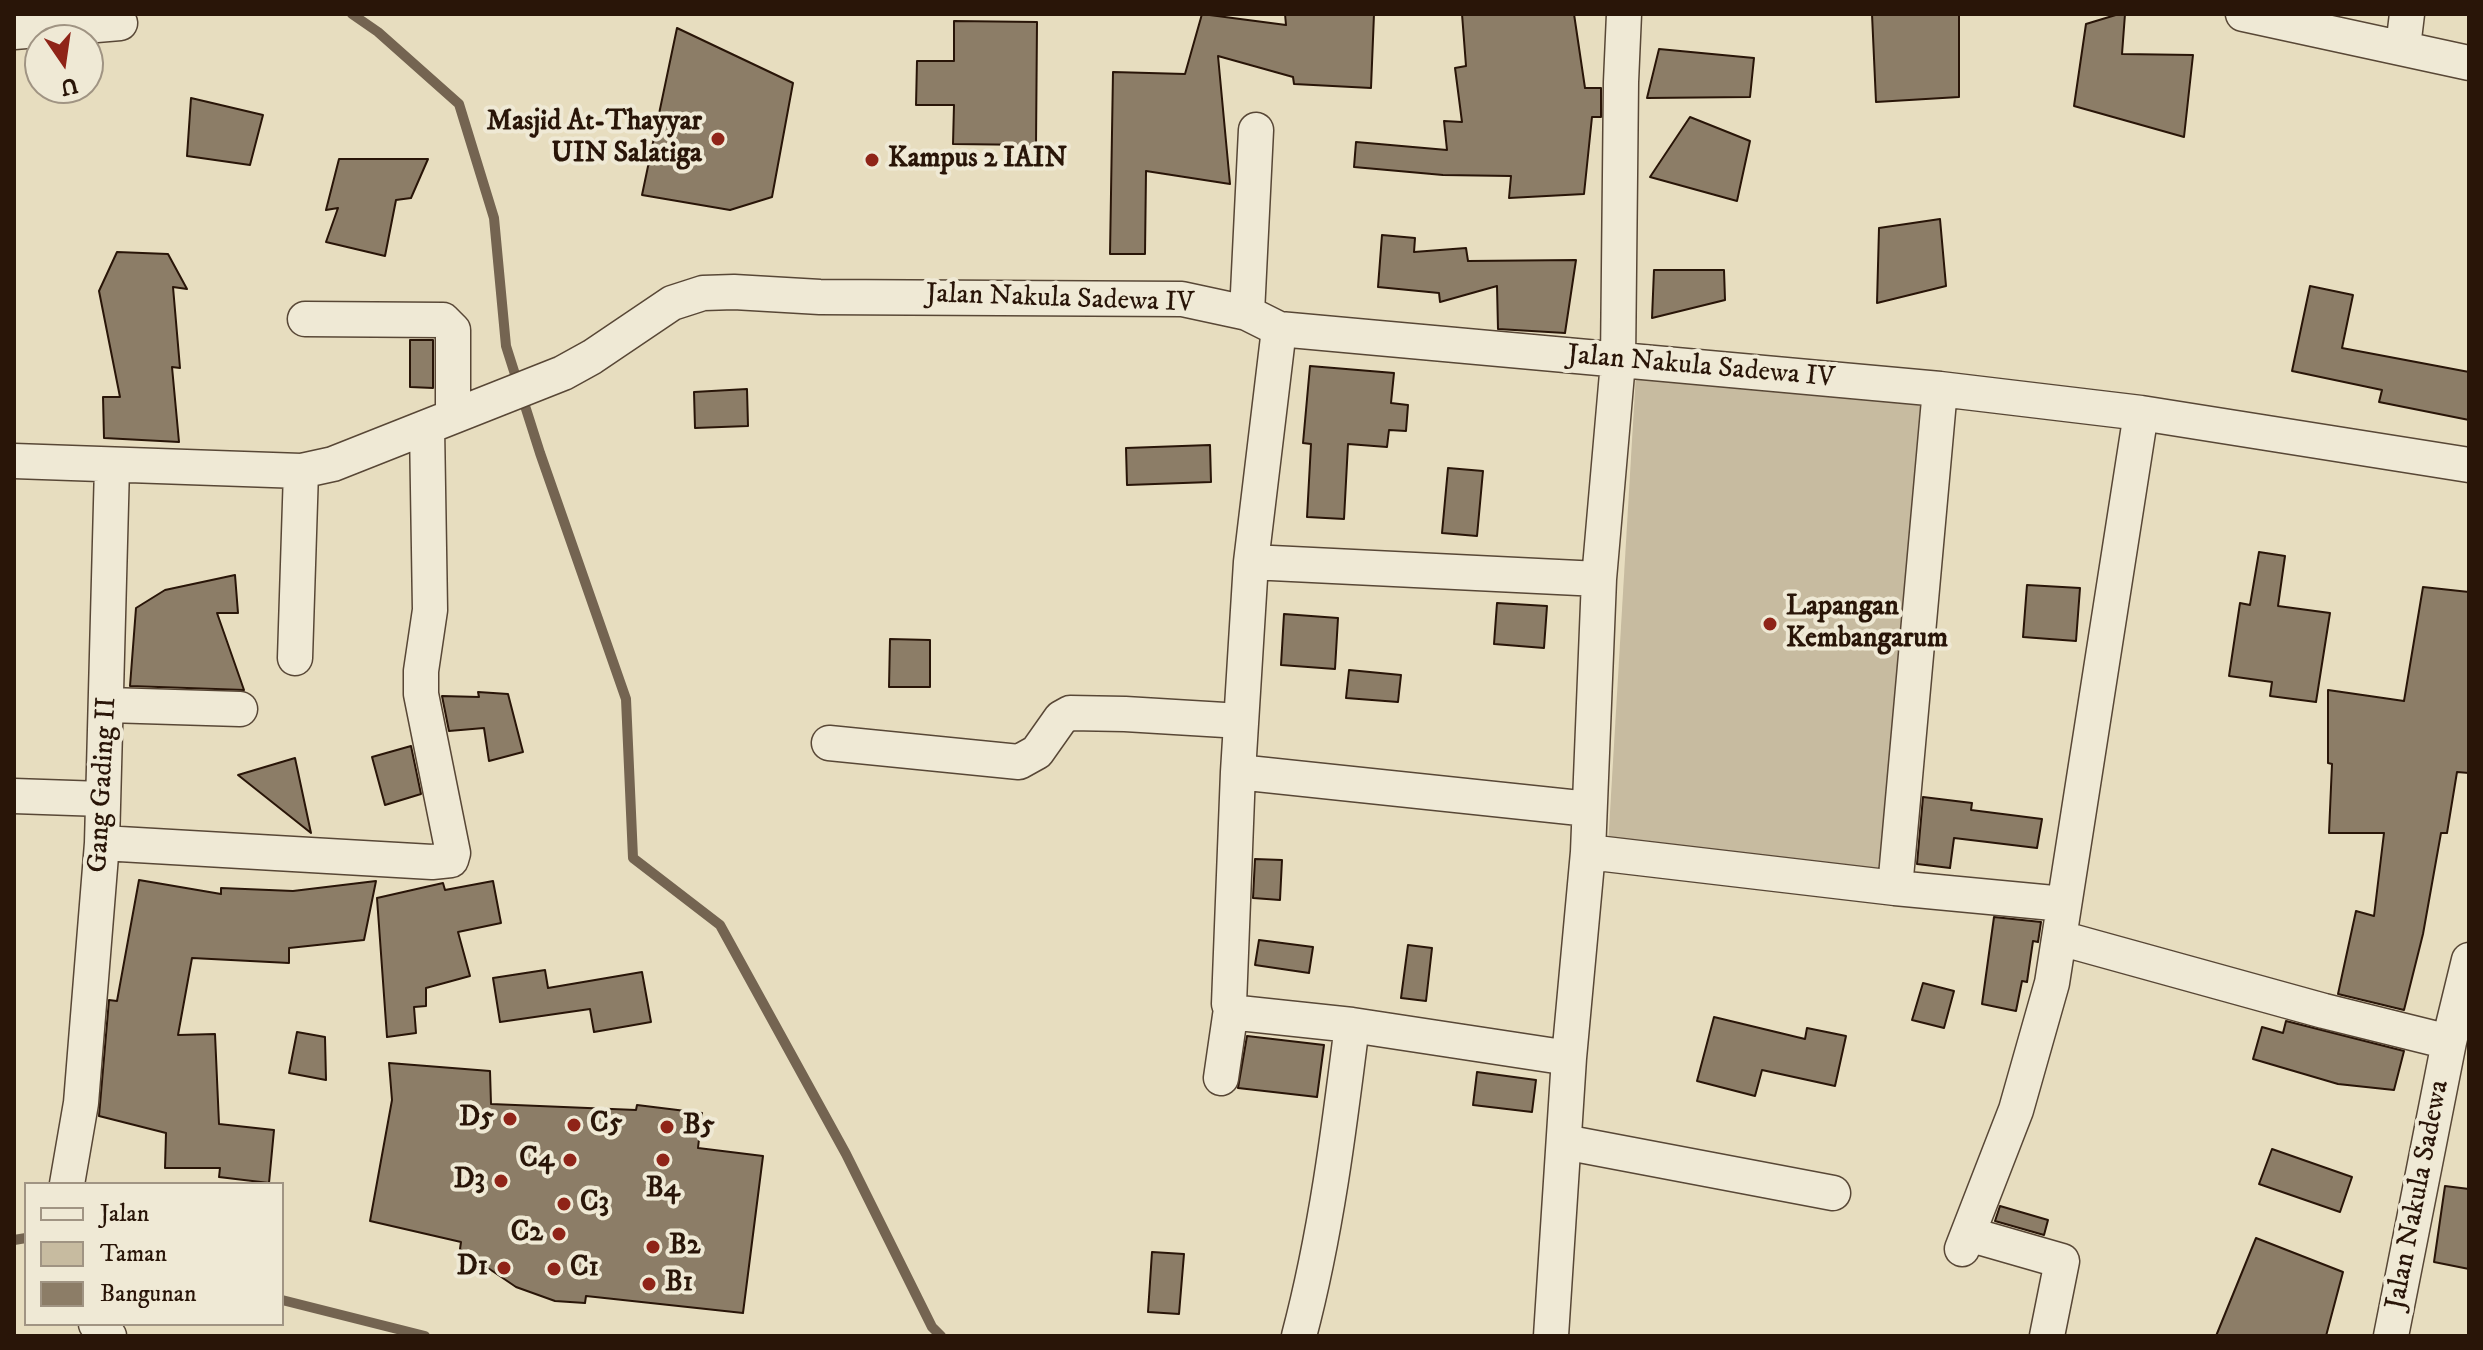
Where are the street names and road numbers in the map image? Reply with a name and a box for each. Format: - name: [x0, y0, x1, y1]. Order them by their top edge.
- street label: Jalan Nakula Sadewa IV: [925, 279, 1195, 321]
- street label: Jalan Nakula Sadewa IV: [1566, 340, 1836, 396]
- street label: Gang Gading II: [83, 696, 125, 874]
- street label: Jalan Nakula Sadewa: [2380, 1077, 2458, 1313]

